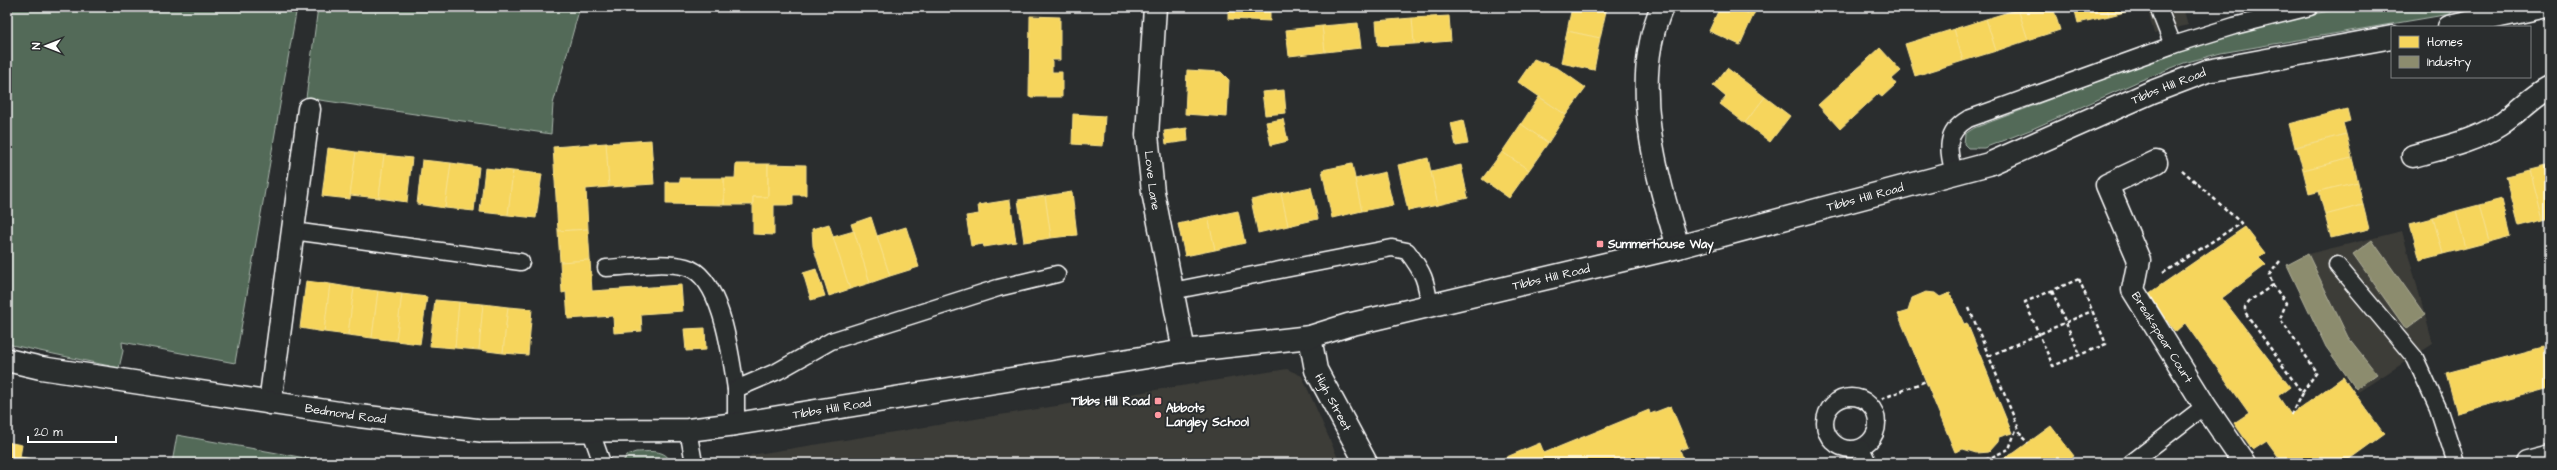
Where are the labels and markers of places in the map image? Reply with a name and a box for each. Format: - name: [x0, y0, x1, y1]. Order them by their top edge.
- place label: Summerhouse Way: [1607, 236, 1714, 254]
- marker: Summerhouse Way: [1595, 239, 1605, 249]
- place label: Tibbs Hill Road: [1070, 393, 1151, 410]
- marker: Tibbs Hill Road: [1153, 396, 1163, 406]
- place label: Abbots Langley School: [1166, 400, 1249, 433]
- marker: Abbots Langley School: [1153, 410, 1163, 420]

